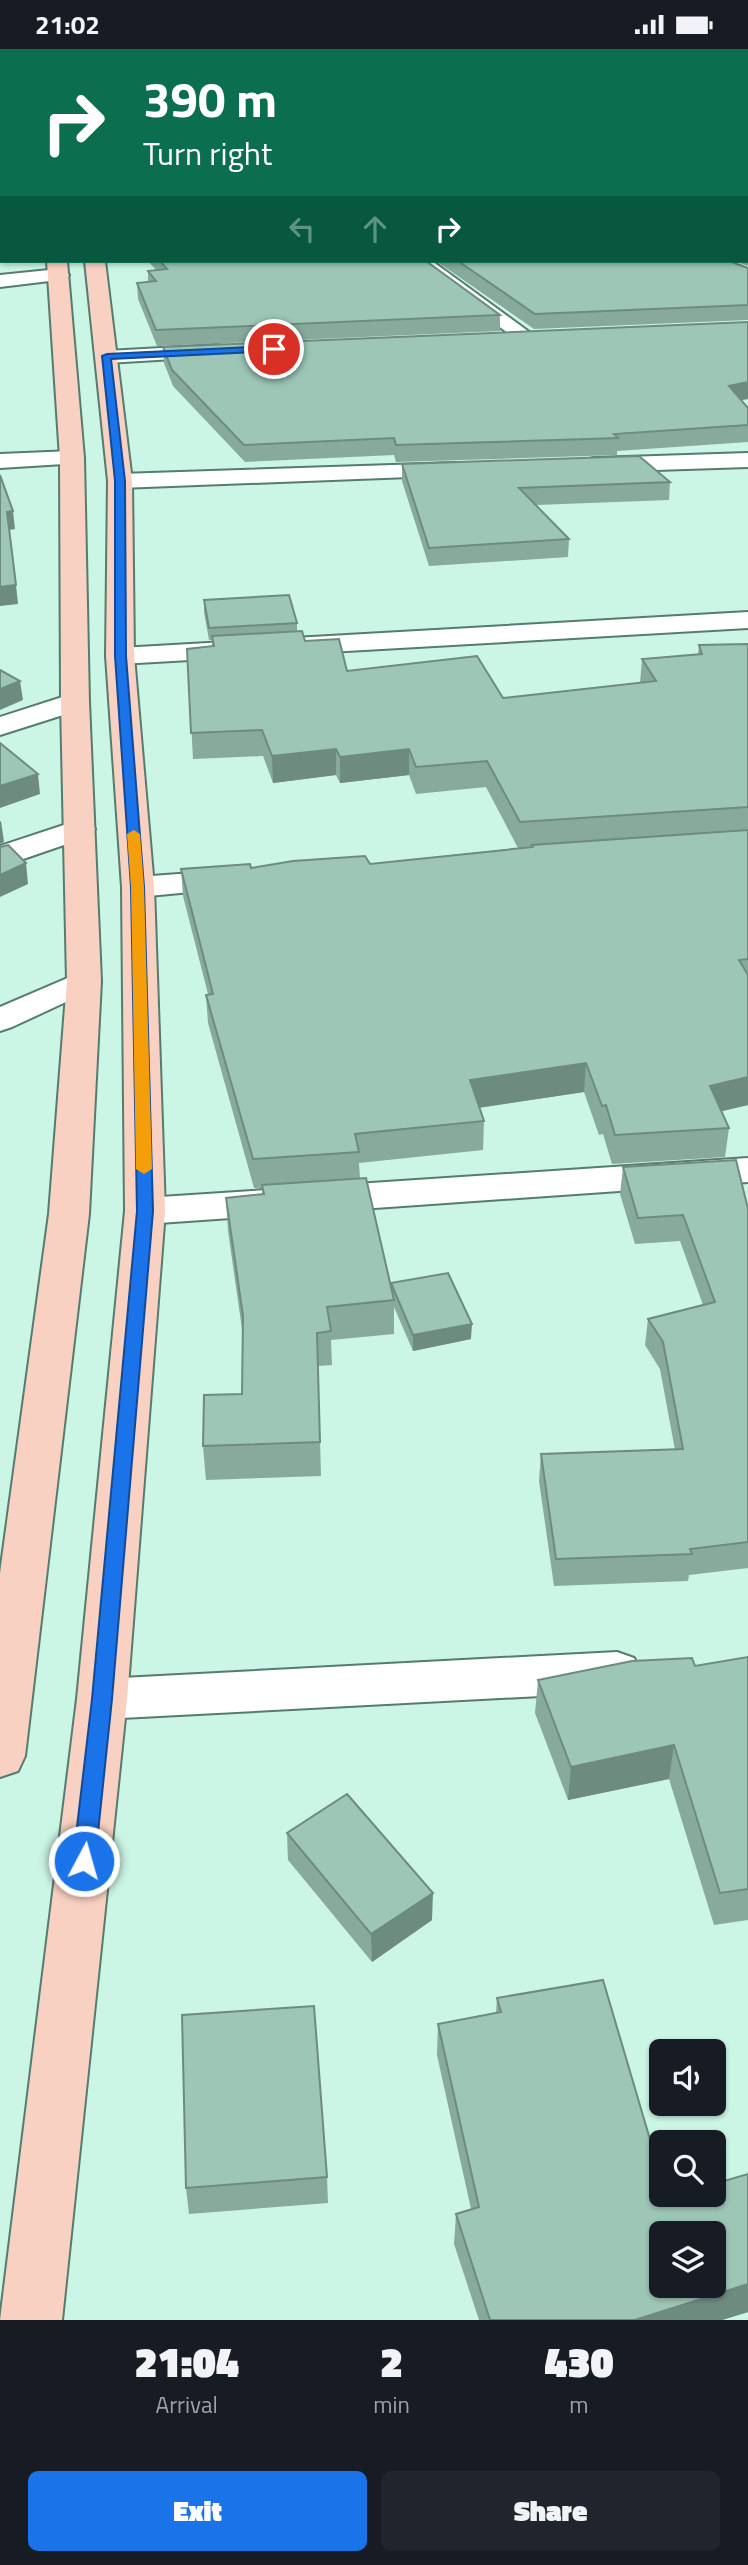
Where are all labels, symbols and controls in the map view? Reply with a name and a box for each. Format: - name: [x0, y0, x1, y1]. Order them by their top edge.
- text: 21:02: [35, 5, 100, 44]
- text: 390 m: [143, 61, 277, 136]
- icon: right: [28, 77, 119, 168]
- text: Turn right: [143, 129, 272, 177]
- icon: left: [283, 210, 321, 248]
- icon: ahead: [356, 210, 394, 248]
- icon: right: [429, 210, 467, 248]
- pin: [244, 319, 304, 379]
- icon: arrive: [255, 330, 293, 368]
- position arrow: [47, 1824, 121, 1898]
- map controls: [649, 2039, 726, 2298]
- button: sound: [649, 2039, 726, 2116]
- button: search: [649, 2130, 726, 2207]
- button: layers: [649, 2221, 726, 2298]
- text: 21:04: [134, 2329, 239, 2393]
- text: 2: [380, 2329, 403, 2393]
- text: 430: [544, 2329, 614, 2393]
- text: Arrival: [155, 2387, 218, 2422]
- text: min: [373, 2387, 410, 2422]
- text: m: [569, 2387, 589, 2422]
- button: Exit: [28, 2471, 367, 2551]
- button: Share: [381, 2471, 720, 2551]

